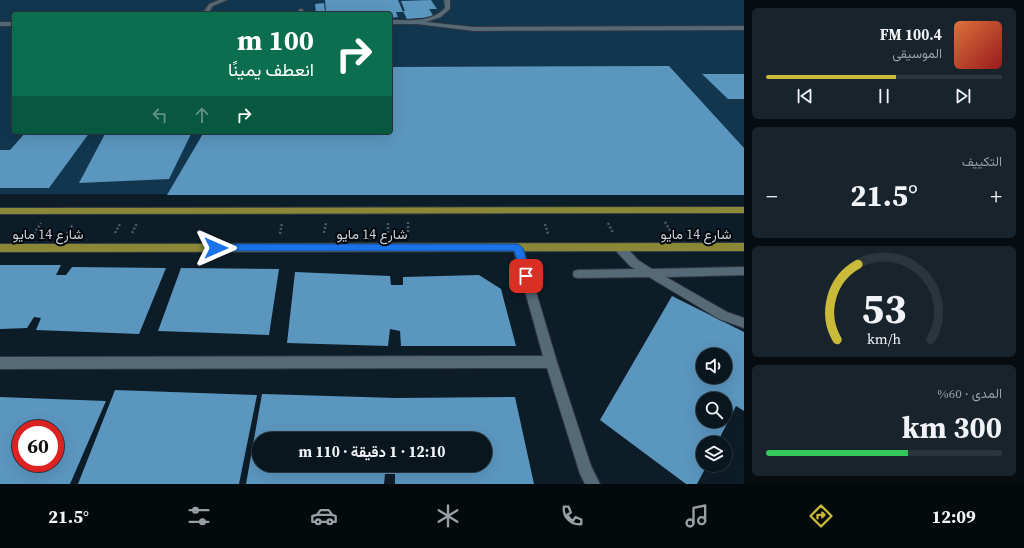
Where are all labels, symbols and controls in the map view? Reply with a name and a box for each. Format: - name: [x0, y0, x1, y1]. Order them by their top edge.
- text: 100 m: [237, 21, 314, 59]
- text: 100.4 FM: [880, 24, 942, 45]
- icon: right: [328, 28, 380, 80]
- text: الموسيقى: [892, 45, 942, 62]
- text: انعطف يمينًا: [228, 57, 314, 82]
- icon: previous: [794, 85, 816, 107]
- icon: pause: [873, 85, 895, 107]
- icon: next: [952, 85, 974, 107]
- icon: left: [149, 104, 171, 126]
- icon: ahead: [191, 104, 213, 126]
- icon: right: [233, 104, 255, 126]
- text: التكييف: [962, 153, 1002, 170]
- text: 21.5°: [850, 175, 918, 216]
- text: −: [766, 181, 778, 211]
- text: +: [990, 181, 1002, 211]
- street label: شارع 14 مايو: [12, 224, 84, 245]
- street label: شارع 14 مايو: [336, 224, 408, 245]
- street label: شارع 14 مايو: [660, 224, 732, 245]
- position arrow: [195, 227, 237, 269]
- pin: [509, 259, 543, 293]
- icon: arrive: [515, 265, 537, 287]
- text: 53: [861, 279, 907, 336]
- text: km/h: [867, 328, 901, 348]
- map controls: [696, 348, 732, 472]
- button: sound: [696, 348, 732, 384]
- text: المدى · 60%: [937, 385, 1002, 402]
- button: search: [696, 392, 732, 428]
- text: 300 km: [902, 407, 1002, 448]
- speed limit sign: 60: [12, 420, 64, 472]
- button: layers: [696, 436, 732, 472]
- text: 12:10 · 1 دقيقة · 110 m: [299, 441, 445, 462]
- icon: filters: [185, 502, 213, 530]
- icon: car: [310, 502, 338, 530]
- icon: climate: [434, 502, 462, 530]
- icon: phone: [558, 502, 586, 530]
- icon: music: [683, 502, 711, 530]
- icon: directions: [807, 502, 835, 530]
- text: 21.5°: [48, 504, 89, 529]
- text: 12:09: [931, 504, 976, 529]

